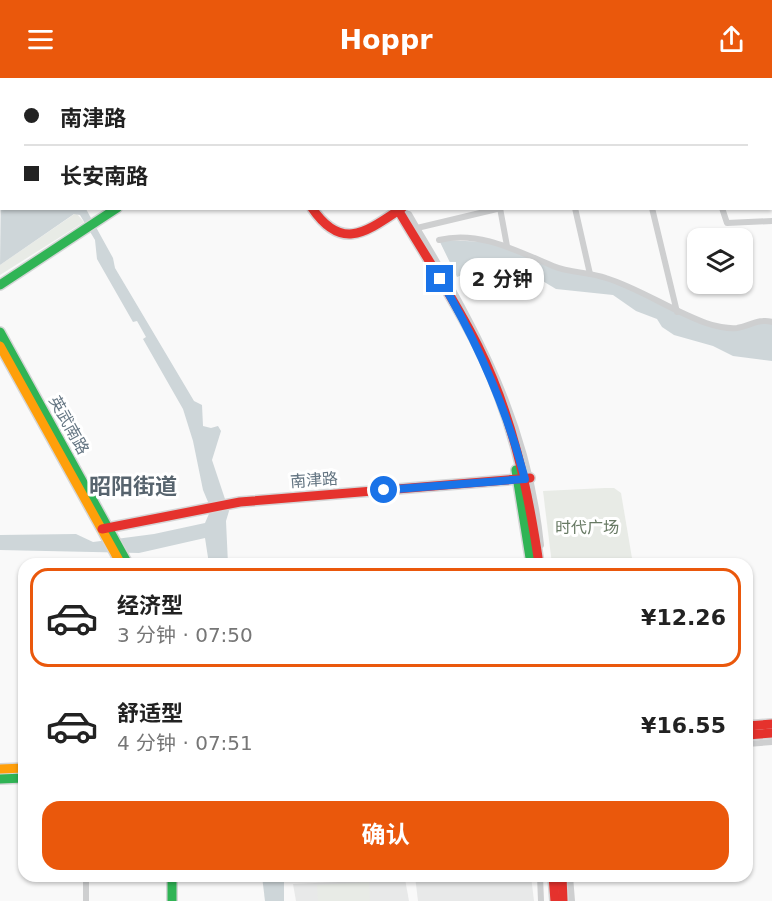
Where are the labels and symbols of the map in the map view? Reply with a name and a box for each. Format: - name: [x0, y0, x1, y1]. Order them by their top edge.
- callout: 2 分钟: [461, 258, 545, 300]
- route end: [426, 265, 453, 292]
- street label: 英武南路: [45, 392, 93, 458]
- street label: 南津路: [289, 469, 339, 491]
- district label: 昭阳街道: [89, 474, 177, 499]
- route start: [370, 476, 397, 503]
- park label: 时代广场: [555, 518, 619, 537]

